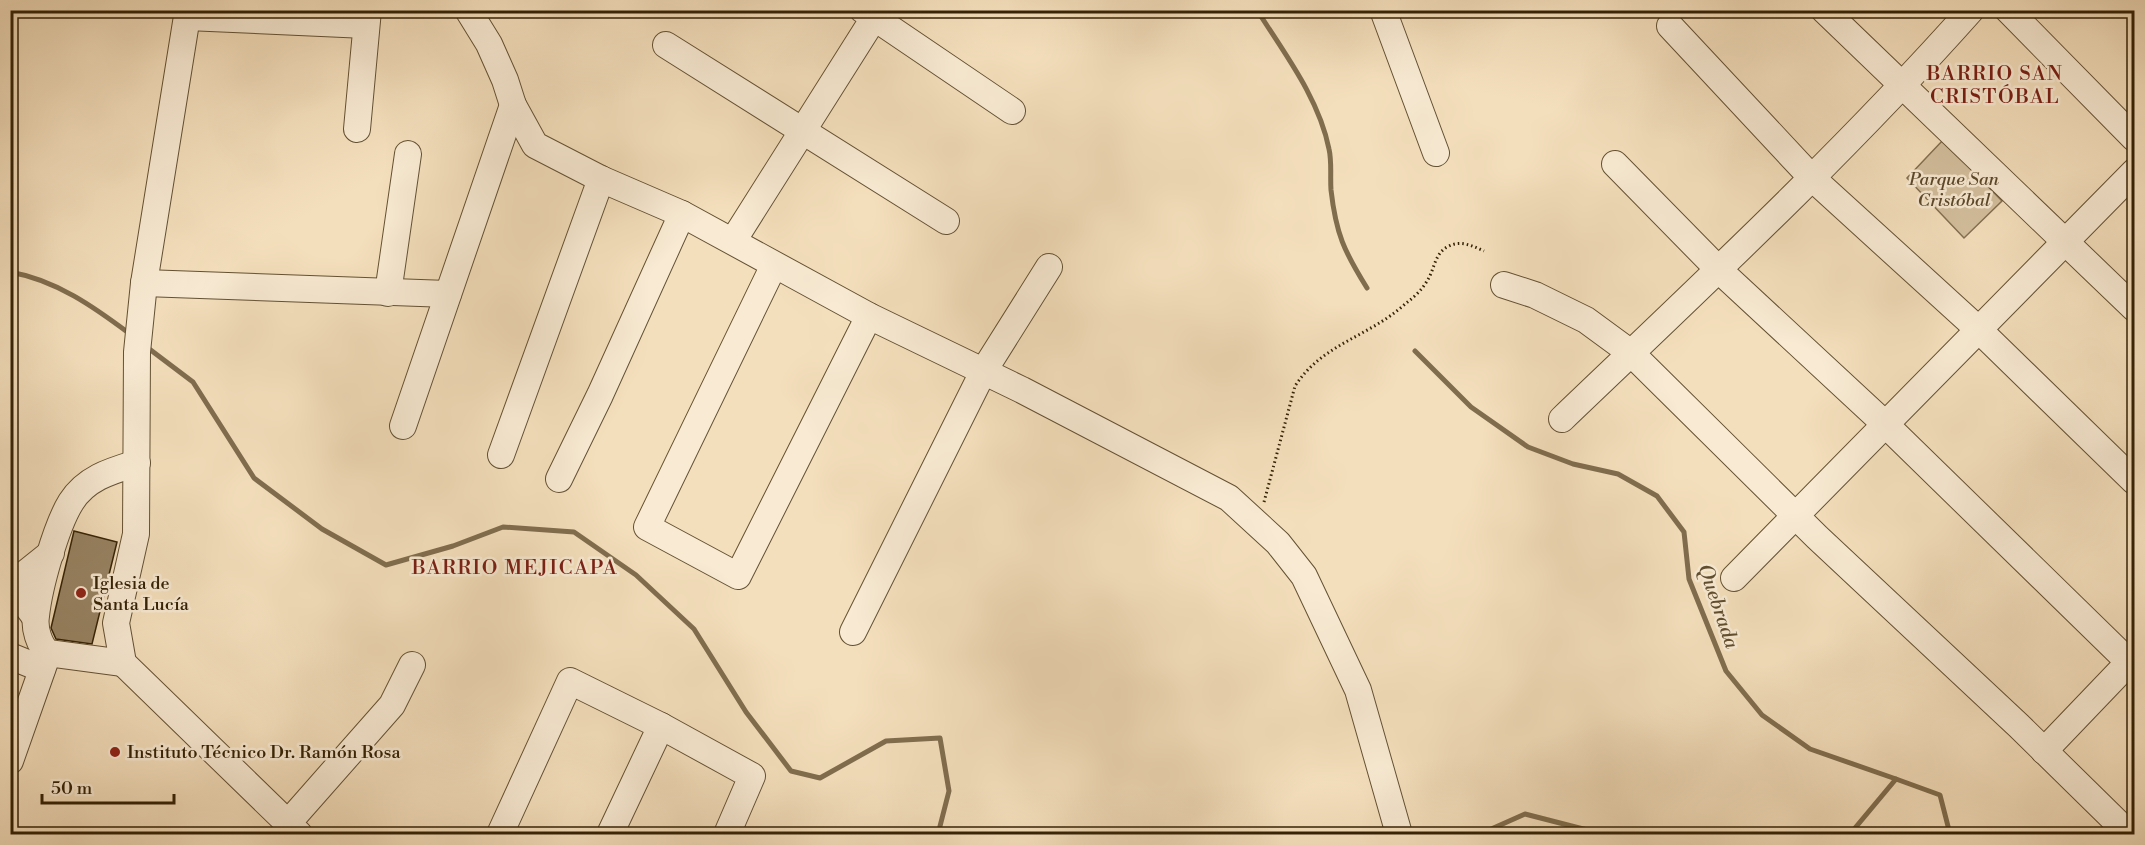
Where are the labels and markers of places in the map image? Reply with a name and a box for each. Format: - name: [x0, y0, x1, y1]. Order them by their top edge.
- place label: Iglesia de Santa Lucía: [93, 572, 190, 616]
- marker: Iglesia de Santa Lucía: [74, 586, 88, 600]
- place label: Instituto Técnico Dr. Ramón Rosa: [127, 741, 401, 764]
- marker: Instituto Técnico Dr. Ramón Rosa: [108, 745, 122, 759]

